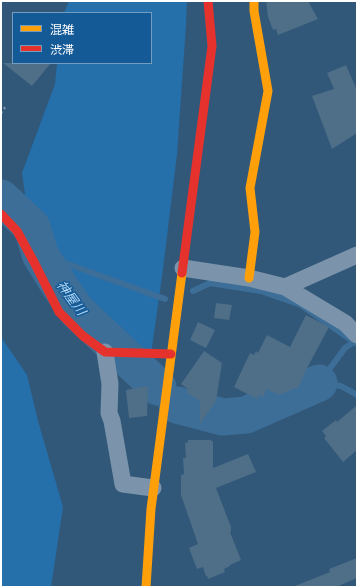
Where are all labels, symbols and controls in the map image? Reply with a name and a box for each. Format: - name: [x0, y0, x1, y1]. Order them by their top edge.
- legend: [12, 12, 152, 64]
- text: 混雑: [50, 23, 74, 37]
- text: 渋滞: [50, 43, 74, 57]
- water label: 神屋川: [53, 278, 89, 318]

